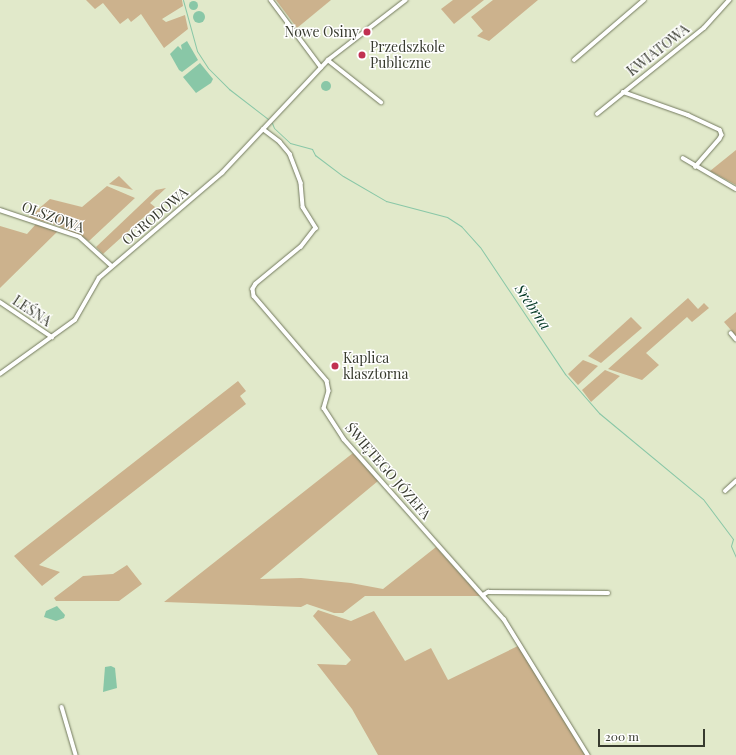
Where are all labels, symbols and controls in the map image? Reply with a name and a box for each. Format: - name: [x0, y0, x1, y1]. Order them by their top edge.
- street label: KWIATOWA: [624, 21, 692, 79]
- place label: Nowe Osiny: [285, 24, 359, 40]
- marker: Nowe Osiny: [362, 27, 372, 37]
- place label: Przedszkole Publiczne: [370, 39, 445, 72]
- marker: Przedszkole Publiczne: [357, 50, 367, 60]
- street label: OGRODOWA: [119, 184, 191, 248]
- street label: OLSZOWA: [19, 198, 87, 236]
- water label: Srebrna: [511, 281, 555, 333]
- street label: LEŚNA: [10, 292, 54, 330]
- place label: Kaplica klasztorna: [343, 350, 408, 382]
- marker: Kaplica klasztorna: [330, 361, 340, 371]
- street label: ŚWIĘTEGO JÓZEFA: [342, 419, 434, 523]
- scale bar: [600, 721, 707, 747]
- text: 200 m: [605, 728, 639, 744]

